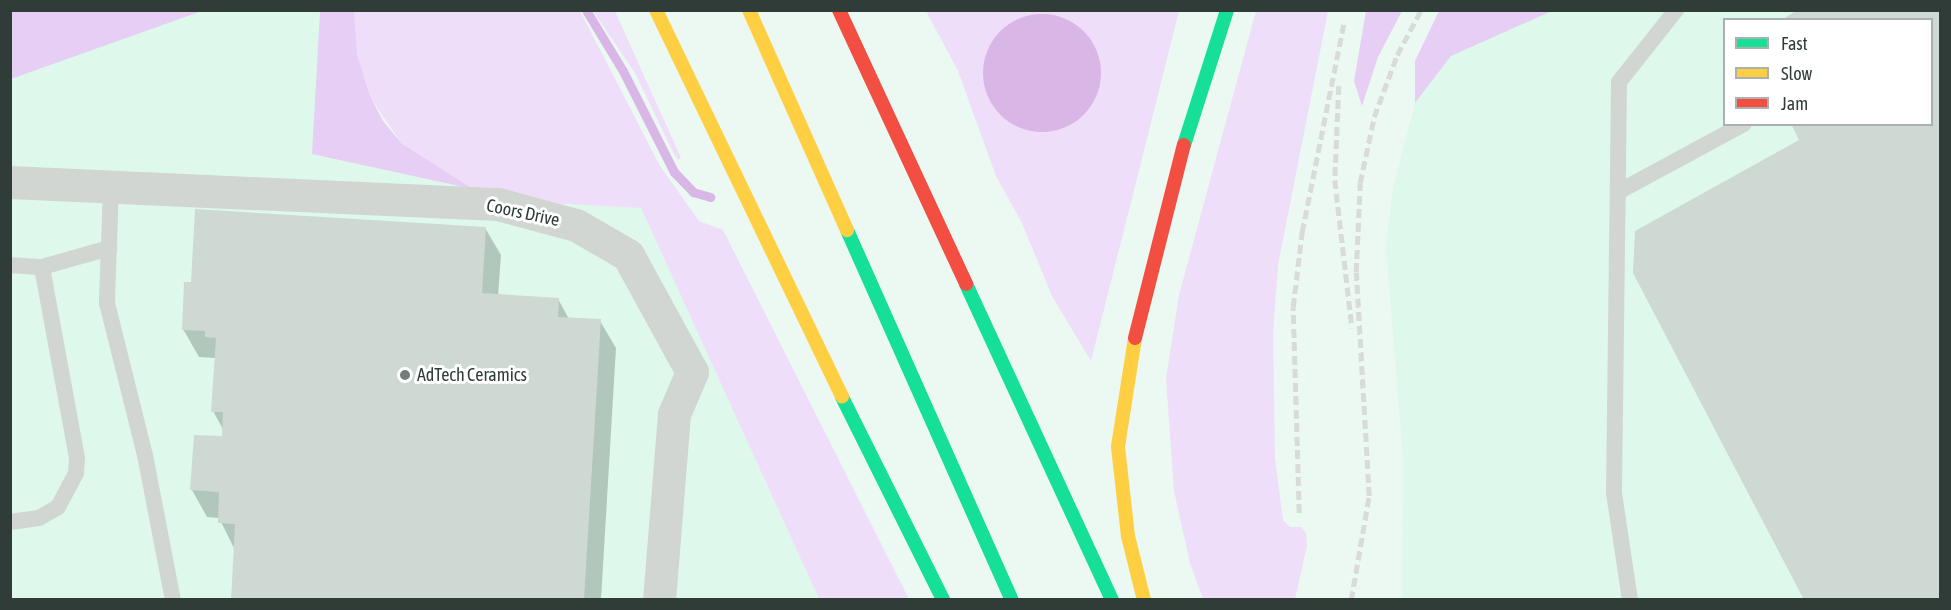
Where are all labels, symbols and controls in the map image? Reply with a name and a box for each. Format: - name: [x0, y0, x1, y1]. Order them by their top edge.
- legend: [1723, 18, 1933, 126]
- text: Fast: [1781, 33, 1808, 54]
- text: Slow: [1781, 63, 1812, 84]
- text: Jam: [1781, 93, 1808, 114]
- street label: Coors Drive: [485, 195, 561, 231]
- place label: AdTech Ceramics: [417, 364, 527, 386]
- marker: AdTech Ceramics: [398, 368, 412, 382]

